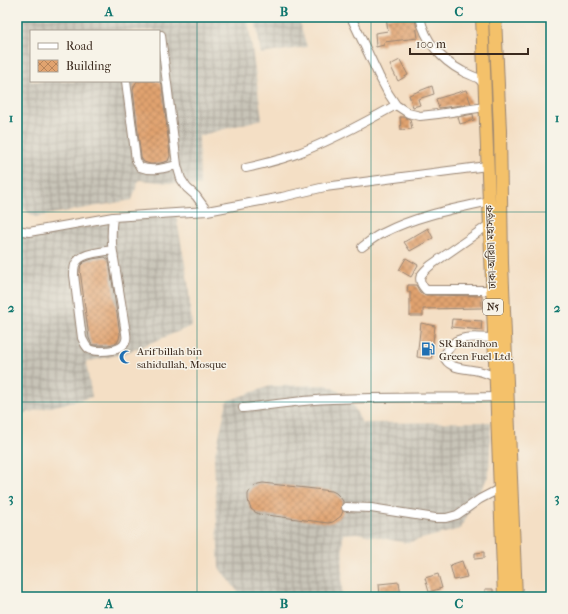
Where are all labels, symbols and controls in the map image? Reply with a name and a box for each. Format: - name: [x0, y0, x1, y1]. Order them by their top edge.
- text: A: [104, 4, 114, 19]
- text: B: [280, 4, 289, 19]
- text: C: [455, 4, 464, 19]
- legend: [30, 30, 160, 82]
- scale bar: [410, 30, 528, 56]
- text: 100 m: [416, 37, 446, 51]
- text: Road: [66, 39, 93, 53]
- text: Building: [66, 59, 111, 73]
- text: 1: [9, 110, 14, 125]
- text: 1: [555, 110, 560, 125]
- street label: ঢাকা-আরিচা মহাসড়ক: [483, 204, 499, 290]
- road number: N5: [483, 299, 503, 315]
- text: 2: [8, 300, 15, 315]
- text: 2: [554, 300, 561, 315]
- place label: SR Bandhon Green Fuel Ltd.: [439, 337, 513, 363]
- fuel station icon: SR Bandhon Green Fuel Ltd.: [420, 341, 436, 357]
- place label: Arif billah bin sahidullah, Mosque: [136, 345, 227, 371]
- mosque icon: Arif billah bin sahidullah, Mosque: [118, 349, 134, 365]
- text: 3: [8, 490, 14, 506]
- text: 3: [554, 490, 560, 506]
- text: A: [104, 596, 114, 611]
- text: B: [280, 596, 289, 611]
- text: C: [455, 596, 464, 611]

